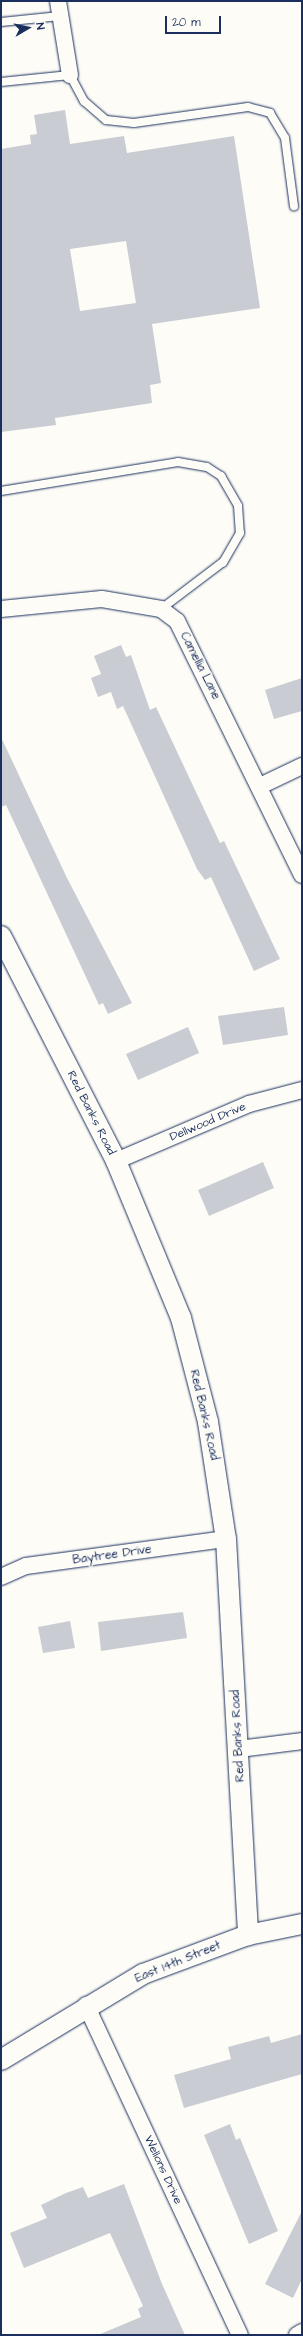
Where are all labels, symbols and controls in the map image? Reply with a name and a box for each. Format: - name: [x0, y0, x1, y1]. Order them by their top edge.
- north arrow: [8, 8, 48, 48]
- scale bar: [167, 8, 223, 34]
- text: 20 m: [172, 14, 201, 31]
- text: N: [32, 21, 48, 31]
- street label: Camellia Lane: [177, 630, 223, 702]
- street label: Red Banks Road: [64, 1069, 118, 1157]
- street label: Dellwood Drive: [168, 1100, 248, 1144]
- street label: Red Banks Road: [187, 1368, 221, 1462]
- street label: Baytree Drive: [72, 1542, 152, 1568]
- street label: Red Banks Road: [228, 1689, 248, 1783]
- street label: East 14th Street: [133, 1938, 223, 1986]
- street label: Wellons Drive: [141, 2133, 185, 2207]

